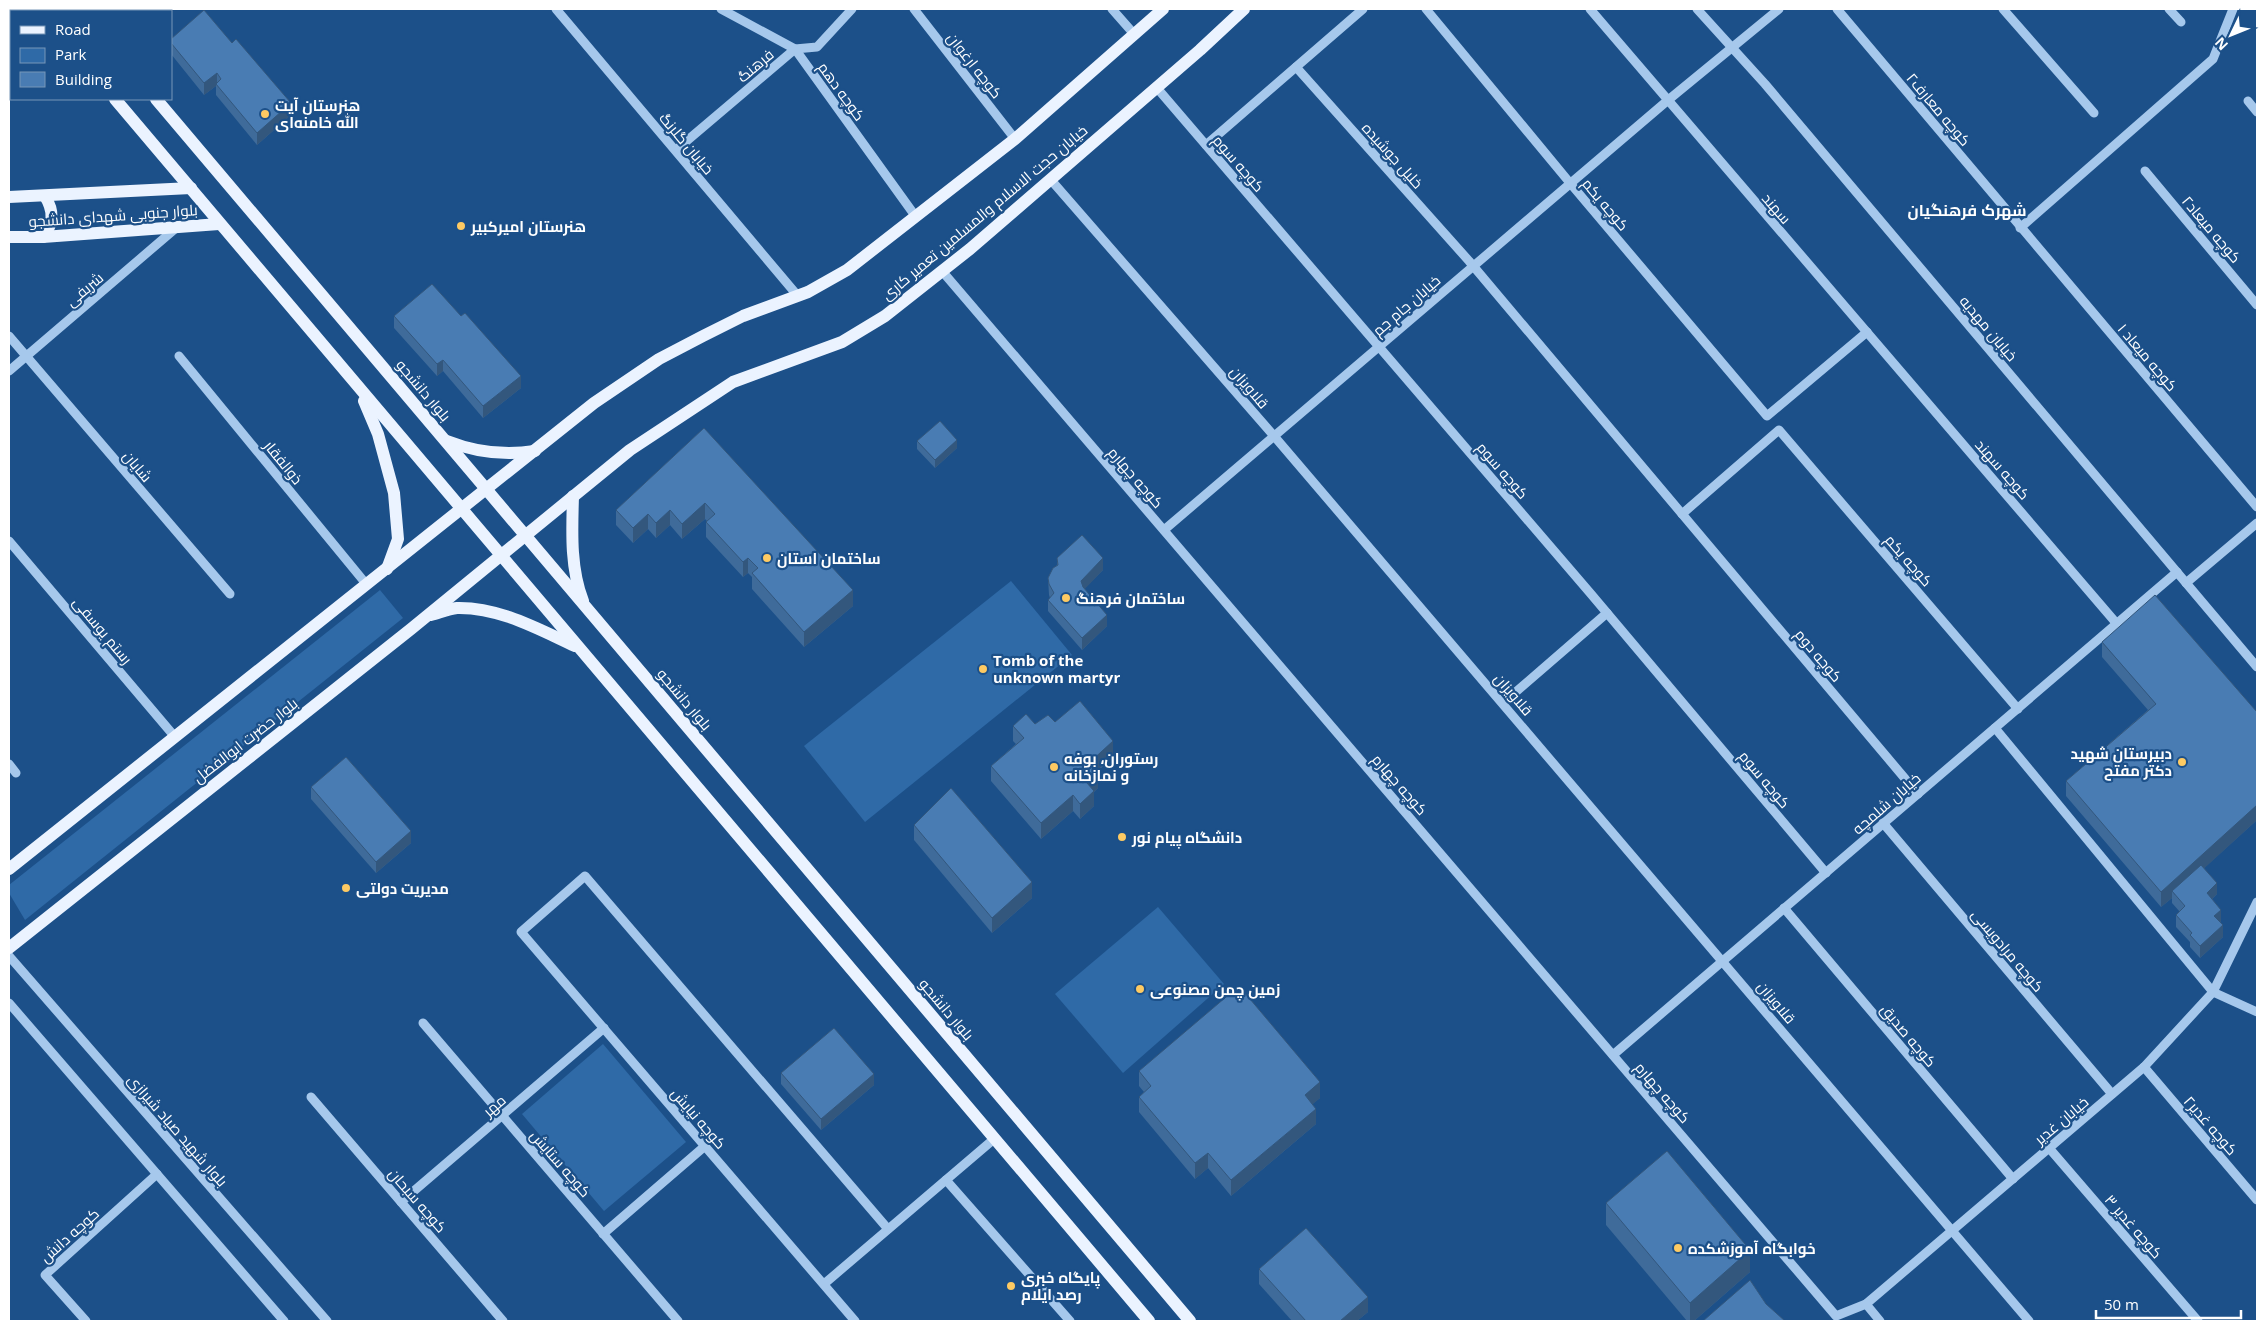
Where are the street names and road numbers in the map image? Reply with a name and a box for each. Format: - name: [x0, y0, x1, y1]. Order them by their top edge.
- street label: کوچه ارغوان: [942, 28, 1007, 103]
- street label: فرهنگ: [732, 44, 778, 86]
- street label: کوچه دهم: [813, 58, 870, 125]
- street label: کوچه معارف۲: [1902, 68, 1976, 151]
- street label: خیابان گلرنگ: [654, 108, 719, 179]
- street label: خلیل جوشیده: [1357, 118, 1428, 193]
- street label: خیابان حجت الاسلام والمسلمین تعمیر کاری: [877, 120, 1092, 305]
- street label: کوچه سوم: [1208, 130, 1269, 196]
- street label: کوچه یکم: [1577, 174, 1634, 235]
- street label: سهند: [1757, 188, 1796, 228]
- street label: کوچه میعاد۲: [2177, 191, 2246, 268]
- street label: بلوار جنوبی شهدای دانشجو: [28, 199, 198, 232]
- street label: شریفی: [61, 267, 108, 311]
- street label: خیابان جام جم: [1368, 270, 1445, 341]
- street label: خیابان مهدیه: [1955, 291, 2022, 366]
- street label: کوچه میعاد ۱: [2113, 319, 2182, 396]
- street label: بلوار دانشجو: [392, 355, 456, 425]
- street label: قلاویزان: [1225, 362, 1274, 413]
- street label: ذوالفقار: [260, 435, 308, 488]
- street label: کوچه سهند: [1971, 435, 2035, 504]
- street label: کوچه سوم: [1472, 437, 1533, 503]
- street label: کوچه چهارم: [1103, 442, 1168, 512]
- street label: شایان: [118, 446, 157, 487]
- street label: کوچه یکم: [1880, 530, 1937, 591]
- street label: رستم یوسفی: [68, 592, 137, 669]
- street label: کوچه دوم: [1790, 624, 1847, 686]
- street label: بلوار دانشجو: [653, 664, 717, 734]
- street label: قلاویزان: [1489, 669, 1538, 720]
- street label: بلوار حضرت ابوالفضل: [189, 693, 302, 788]
- street label: کوچه سوم: [1734, 746, 1795, 813]
- street label: کوچه چهارم: [1367, 749, 1432, 819]
- street label: خیابان شلمچه: [1848, 768, 1925, 839]
- street label: کوچه مرادویسی: [1967, 904, 2049, 996]
- street label: بلوار دانشجو: [915, 974, 979, 1044]
- street label: قلاویزان: [1753, 976, 1801, 1028]
- street label: کوچه صدیق: [1876, 999, 1941, 1071]
- street label: کوچه چهارم: [1630, 1057, 1695, 1127]
- street label: بلوار شهید صیاد شیرازی: [123, 1070, 232, 1191]
- street label: كوچه نيايش: [666, 1083, 731, 1153]
- street label: مهر: [478, 1090, 510, 1122]
- street label: خیابان غدیر: [2029, 1091, 2093, 1150]
- street label: کوچه غدیر۲: [2179, 1091, 2242, 1159]
- street label: کوچه ستایش: [526, 1125, 596, 1201]
- street label: کوچه سبحان: [384, 1164, 452, 1237]
- street label: کوچه غدیر ۳: [2100, 1190, 2167, 1263]
- street label: کوچه دانش: [35, 1203, 103, 1268]

